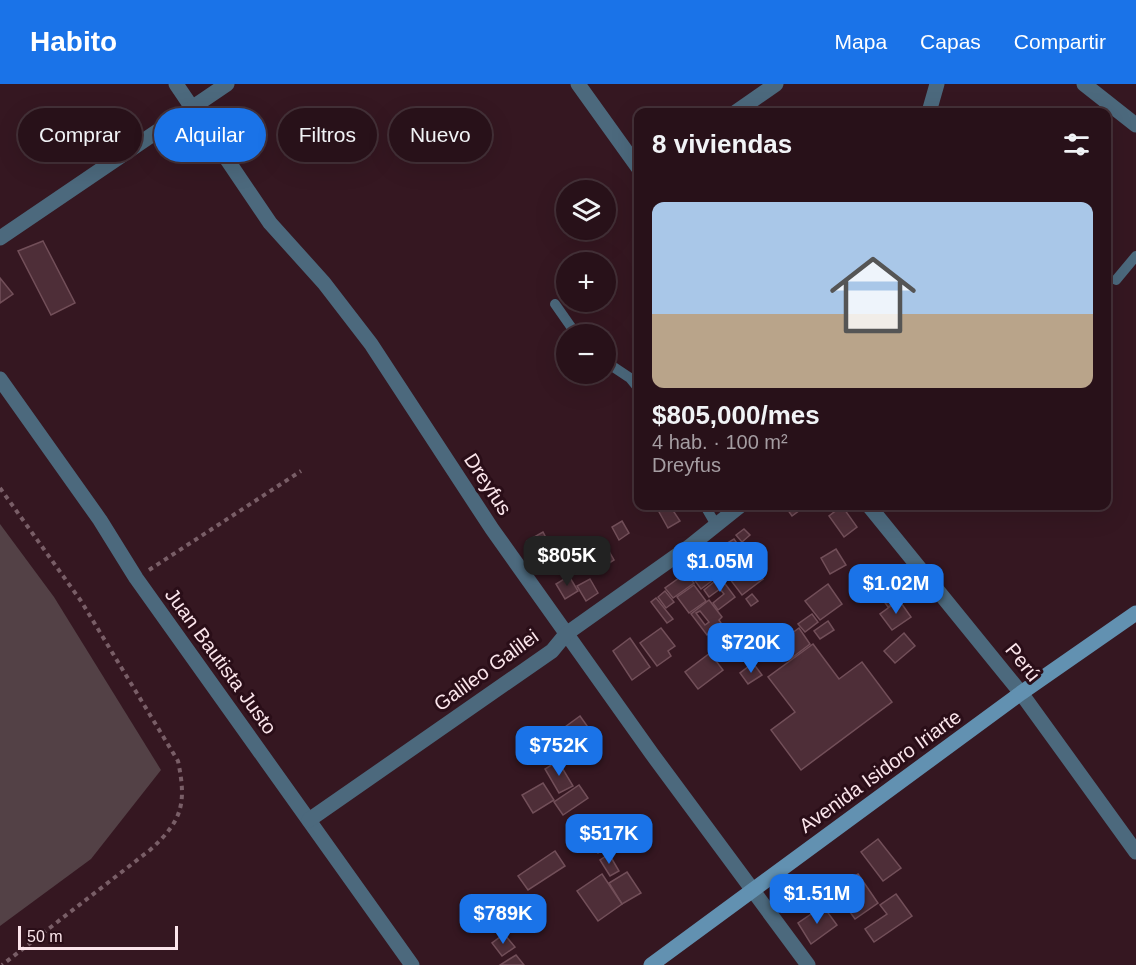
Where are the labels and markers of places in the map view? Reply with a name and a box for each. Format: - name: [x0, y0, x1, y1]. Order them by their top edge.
- pin: $805K: [525, 536, 609, 587]
- pin: $1.05M: [671, 542, 769, 593]
- pin: $1.02M: [847, 564, 945, 615]
- pin: $720K: [709, 623, 793, 674]
- pin: $752K: [517, 726, 601, 777]
- pin: $517K: [567, 814, 651, 865]
- pin: $1.51M: [768, 874, 866, 925]
- pin: $789K: [461, 894, 545, 945]

